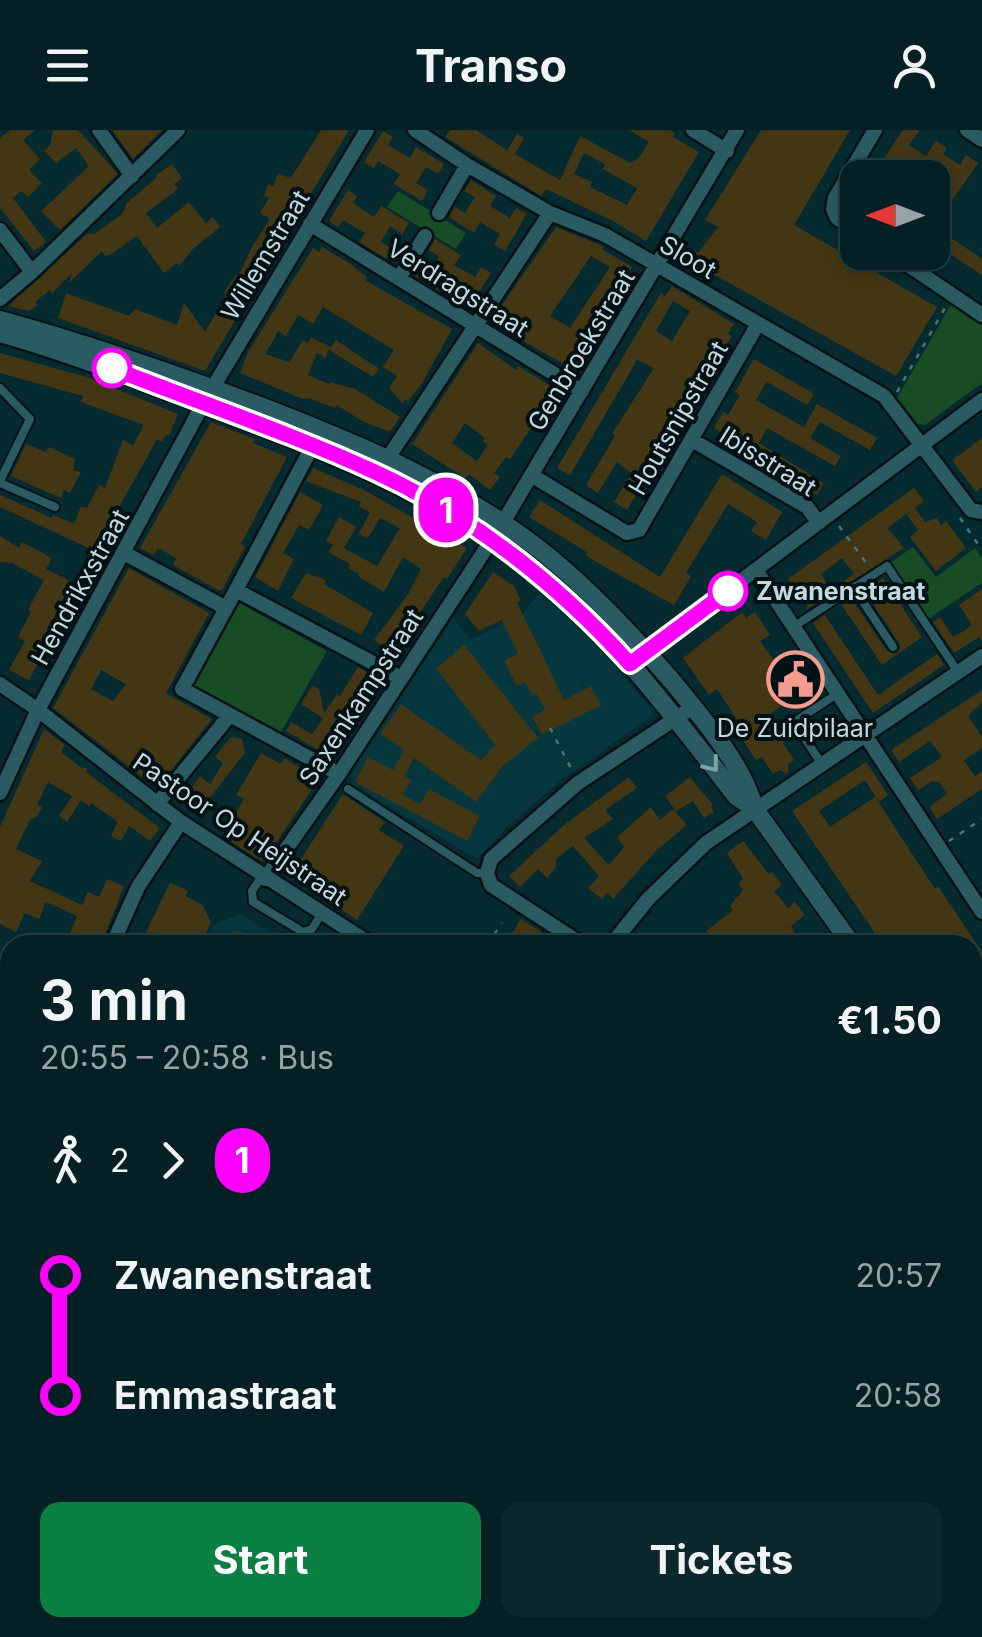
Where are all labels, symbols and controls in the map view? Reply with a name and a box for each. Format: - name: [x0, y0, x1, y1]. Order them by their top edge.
- icon: menu: [40, 38, 95, 93]
- text: Transo: [415, 38, 567, 93]
- icon: person: [887, 38, 942, 93]
- north arrow: [840, 160, 950, 270]
- map controls: [840, 160, 950, 270]
- street label: Willemstraat: [214, 185, 316, 325]
- street label: Sloot: [654, 229, 722, 285]
- street label: Verdragstraat: [382, 233, 534, 343]
- street label: Genbroekstraat: [521, 264, 641, 436]
- street label: Houtsnipstraat: [622, 336, 734, 500]
- unlabelled marker: [93, 349, 131, 387]
- street label: Ibisstraat: [714, 420, 822, 502]
- line badge: 1: [414, 478, 478, 542]
- text: 1: [438, 489, 454, 531]
- street label: Hendrikxstraat: [25, 504, 135, 670]
- marker: Zwanenstraat: [709, 572, 747, 610]
- place label: Zwanenstraat: [756, 576, 926, 606]
- street label: Saxenkampstraat: [293, 603, 429, 791]
- public building icon: De Zuidpilaar: [765, 649, 825, 709]
- place label: De Zuidpilaar: [717, 713, 873, 743]
- street label: Pastoor Op Heijstraat: [127, 746, 353, 912]
- one-way arrow: [700, 754, 718, 772]
- text: 3 min: [40, 967, 188, 1033]
- text: €1.50: [837, 997, 942, 1043]
- text: 20:55 – 20:58 · Bus: [40, 1038, 334, 1077]
- icon: walk: [40, 1133, 95, 1188]
- icon: forward: [145, 1133, 200, 1188]
- text: 1: [235, 1139, 250, 1181]
- text: 2: [110, 1141, 130, 1180]
- text: Zwanenstraat: [114, 1252, 372, 1298]
- text: 20:57: [856, 1256, 942, 1295]
- text: Emmastraat: [114, 1372, 337, 1418]
- text: 20:58: [854, 1376, 942, 1415]
- button: Start: [40, 1502, 481, 1617]
- button: Tickets: [501, 1502, 942, 1617]

